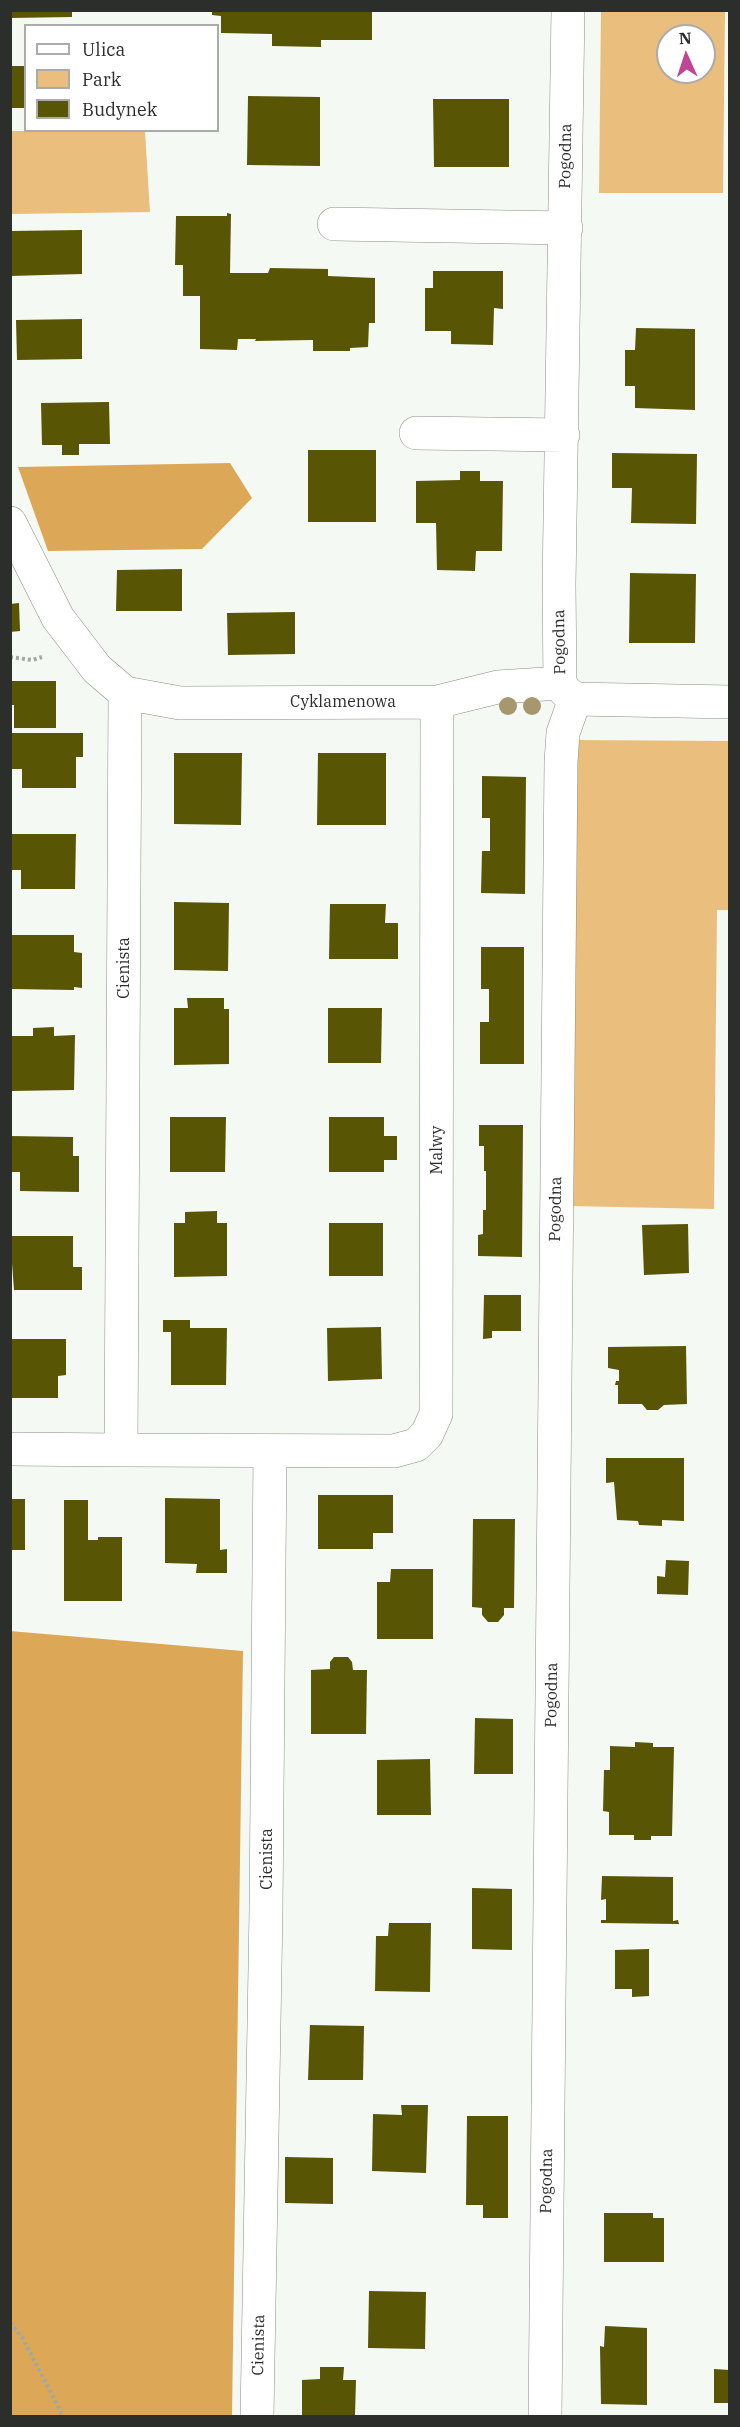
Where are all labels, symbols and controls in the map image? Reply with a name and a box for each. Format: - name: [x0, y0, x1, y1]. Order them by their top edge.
- legend: [24, 24, 219, 132]
- north arrow: [656, 24, 716, 84]
- text: N: [678, 28, 692, 48]
- text: Ulica: [82, 38, 125, 61]
- text: Park: [82, 68, 121, 91]
- text: Budynek: [82, 98, 157, 121]
- street label: Pogodna: [556, 123, 576, 189]
- street label: Pogodna: [550, 609, 570, 675]
- street label: Cyklamenowa: [290, 692, 396, 712]
- street label: Cienista: [114, 937, 134, 999]
- street label: Malwy: [427, 1126, 447, 1174]
- street label: Pogodna: [546, 1176, 566, 1242]
- street label: Pogodna: [542, 1662, 562, 1728]
- street label: Cienista: [257, 1828, 277, 1890]
- street label: Pogodna: [537, 2148, 557, 2214]
- street label: Cienista: [249, 2314, 269, 2376]

